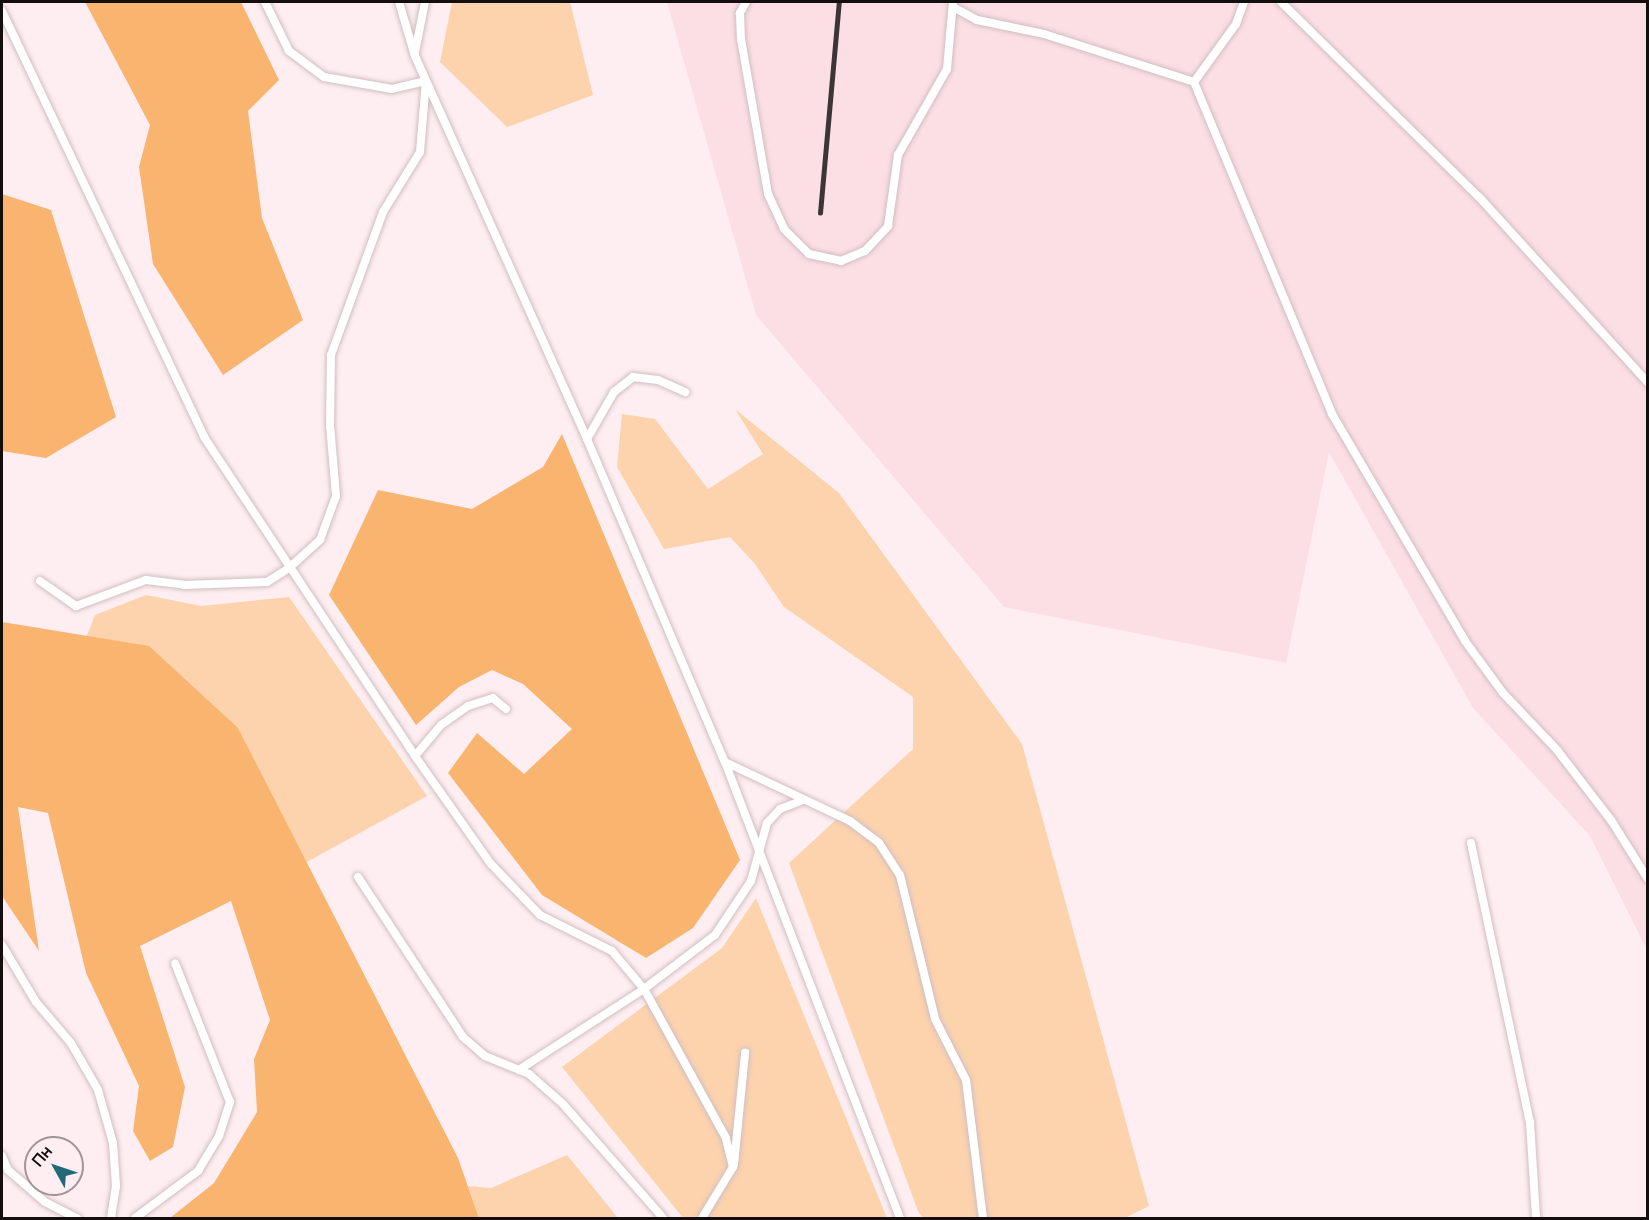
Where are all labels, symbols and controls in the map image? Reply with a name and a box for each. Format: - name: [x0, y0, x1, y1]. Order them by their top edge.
- north arrow: [24, 1136, 84, 1196]
- text: Пн: [26, 1140, 57, 1171]

